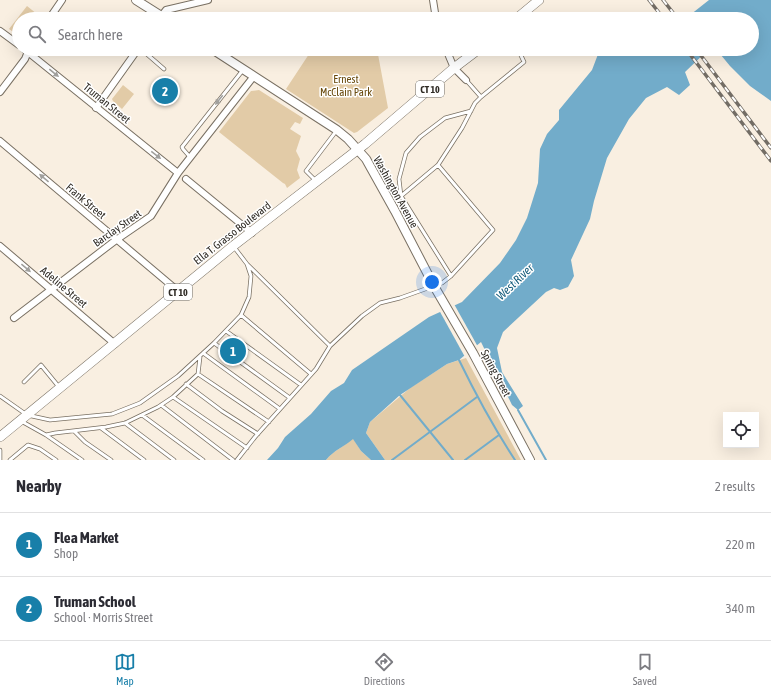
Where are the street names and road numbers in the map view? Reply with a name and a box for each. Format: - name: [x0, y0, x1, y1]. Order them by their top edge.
- street label: Truman Street: [81, 80, 133, 126]
- road number: CT 10: [416, 81, 444, 97]
- street label: Washington Avenue: [371, 154, 421, 230]
- street label: Frank Street: [64, 181, 108, 221]
- street label: Ella T. Grasso Boulevard: [191, 199, 273, 267]
- street label: Barclay Street: [91, 207, 143, 249]
- street label: Adeline Street: [38, 264, 90, 310]
- road number: CT 10: [164, 284, 192, 300]
- street label: Spring Street: [479, 348, 513, 398]

